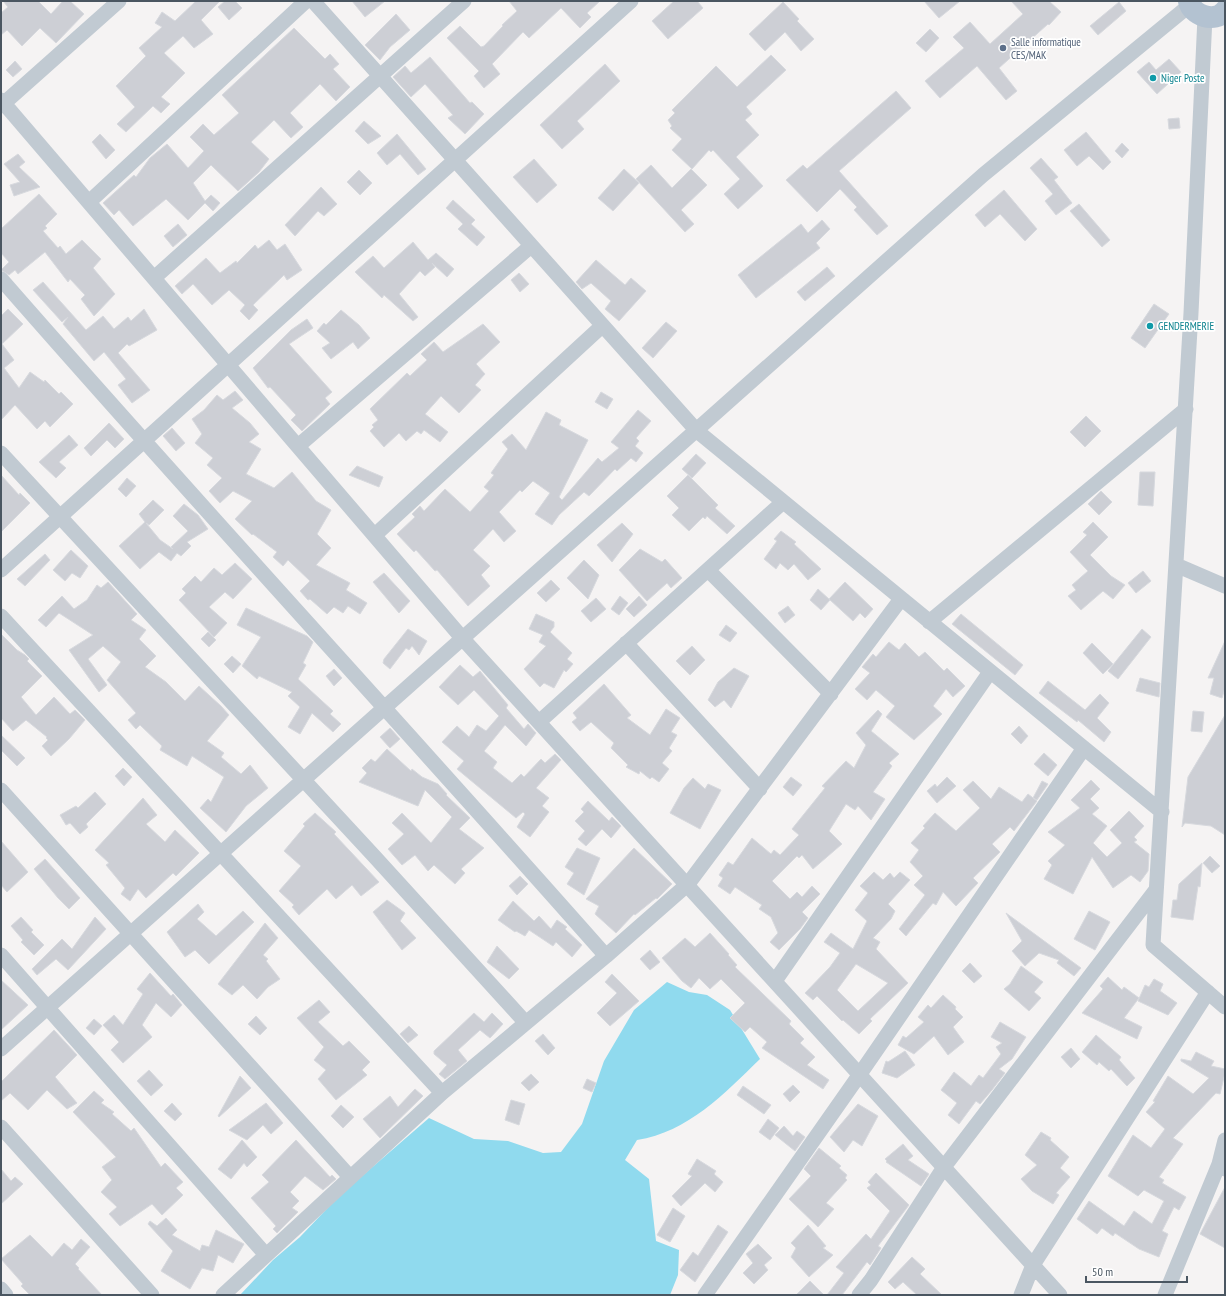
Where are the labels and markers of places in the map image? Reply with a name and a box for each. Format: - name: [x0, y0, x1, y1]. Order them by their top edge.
- place label: Salle informatique CES/MAK: [1011, 35, 1081, 62]
- marker: Salle informatique CES/MAK: [998, 43, 1008, 53]
- place label: Niger Poste: [1161, 71, 1205, 85]
- marker: Niger Poste: [1148, 73, 1158, 83]
- place label: GENDERMERIE: [1158, 319, 1214, 333]
- marker: GENDERMERIE: [1145, 321, 1155, 331]

